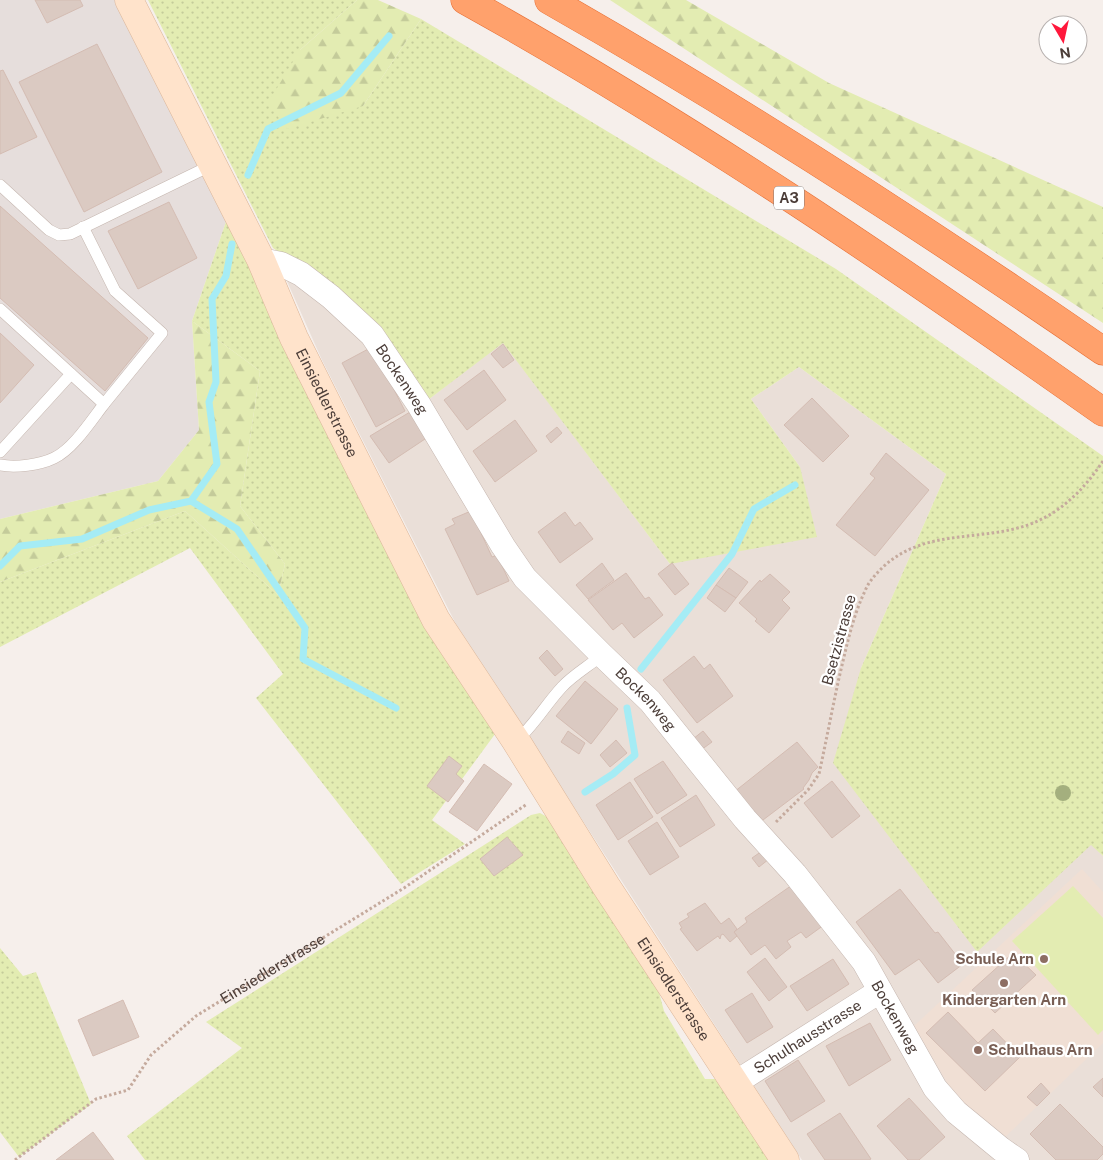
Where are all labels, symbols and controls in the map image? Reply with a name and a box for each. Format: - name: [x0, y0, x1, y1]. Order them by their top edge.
- north arrow: [1038, 15, 1088, 65]
- text: N: [1058, 44, 1072, 62]
- road number: A3: [774, 187, 804, 210]
- street label: Bockenweg: [373, 341, 432, 417]
- street label: Einsiedlerstrasse: [293, 345, 362, 460]
- street label: Bsetzistrasse: [818, 593, 859, 687]
- street label: Bockenweg: [612, 664, 680, 734]
- street label: Einsiedlerstrasse: [217, 930, 328, 1007]
- street label: Einsiedlerstrasse: [634, 934, 714, 1044]
- place label: Schule Arn: [955, 950, 1034, 967]
- marker: Schule Arn: [1038, 953, 1050, 965]
- street label: Bockenweg: [868, 977, 923, 1056]
- marker: Kindergarten Arn: [998, 977, 1010, 989]
- place label: Kindergarten Arn: [942, 991, 1066, 1008]
- street label: Schulhausstrasse: [750, 996, 864, 1077]
- place label: Schulhaus Arn: [988, 1041, 1093, 1058]
- marker: Schulhaus Arn: [972, 1044, 984, 1056]

